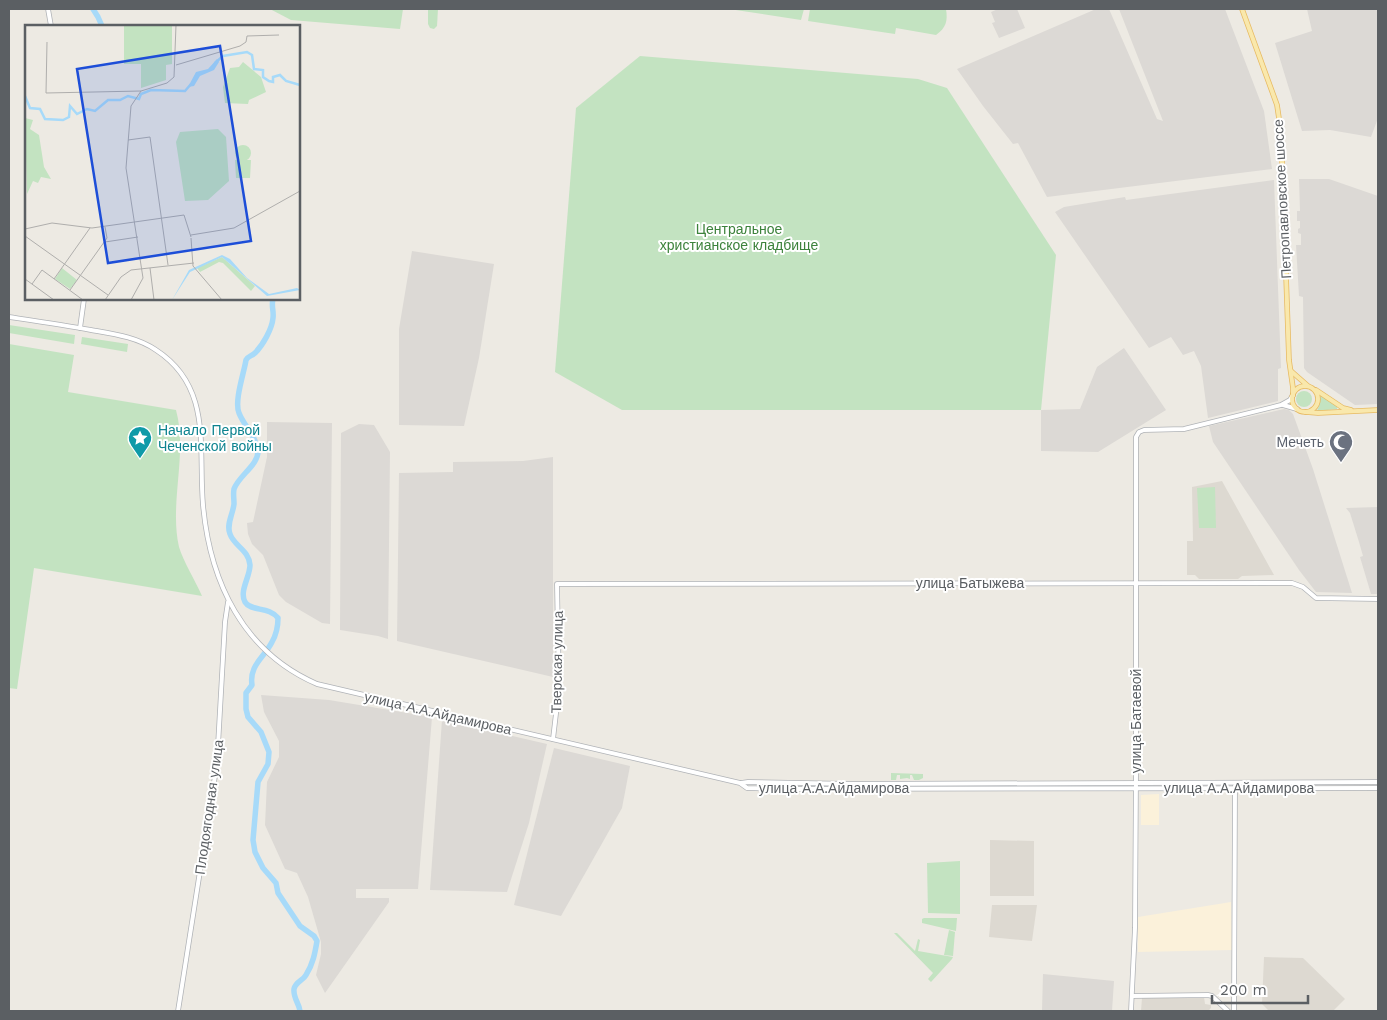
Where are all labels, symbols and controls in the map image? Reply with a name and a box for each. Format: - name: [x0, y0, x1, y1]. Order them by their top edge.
- inset map: [25, 25, 300, 300]
- street label: Петропавловское шоссе: [1270, 119, 1294, 279]
- park label: Центральное христианское кладбище: [660, 221, 818, 253]
- place label: Начало Первой Чеченской войны: [158, 422, 272, 454]
- place icon: Начало Первой Чеченской войны: [127, 425, 153, 459]
- mosque icon: Мечеть: [1328, 429, 1354, 463]
- place label: Мечеть: [1277, 434, 1324, 450]
- street label: улица Батыжева: [916, 575, 1025, 591]
- street label: Тверская улица: [548, 610, 566, 714]
- street label: улица Батаевой: [1128, 669, 1144, 773]
- street label: улица А.А.Айдамирова: [363, 688, 513, 738]
- street label: Плодоягодная улица: [192, 738, 226, 876]
- street label: улица А.А.Айдамирова: [759, 780, 909, 796]
- street label: улица А.А.Айдамирова: [1164, 780, 1314, 796]
- scale bar: [1212, 972, 1308, 1004]
- text: 200 m: [1220, 981, 1267, 999]

